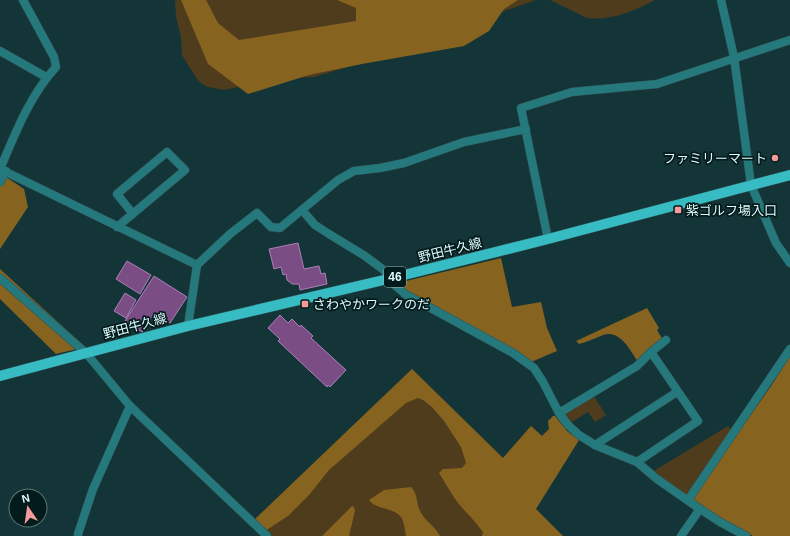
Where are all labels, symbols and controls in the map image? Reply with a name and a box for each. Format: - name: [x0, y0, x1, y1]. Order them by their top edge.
- place label: ファミリーマート: [663, 151, 767, 166]
- marker: ファミリーマート: [770, 153, 780, 163]
- place label: 紫ゴルフ場入口: [686, 203, 777, 218]
- marker: 紫ゴルフ場入口: [673, 205, 683, 215]
- street label: 野田牛久線: [417, 235, 483, 265]
- road number: 46: [384, 267, 406, 287]
- place label: さわやかワークのだ: [313, 297, 430, 312]
- marker: さわやかワークのだ: [300, 299, 310, 309]
- street label: 野田牛久線: [102, 310, 168, 342]
- north arrow: [8, 488, 48, 528]
- text: N: [21, 492, 31, 505]

